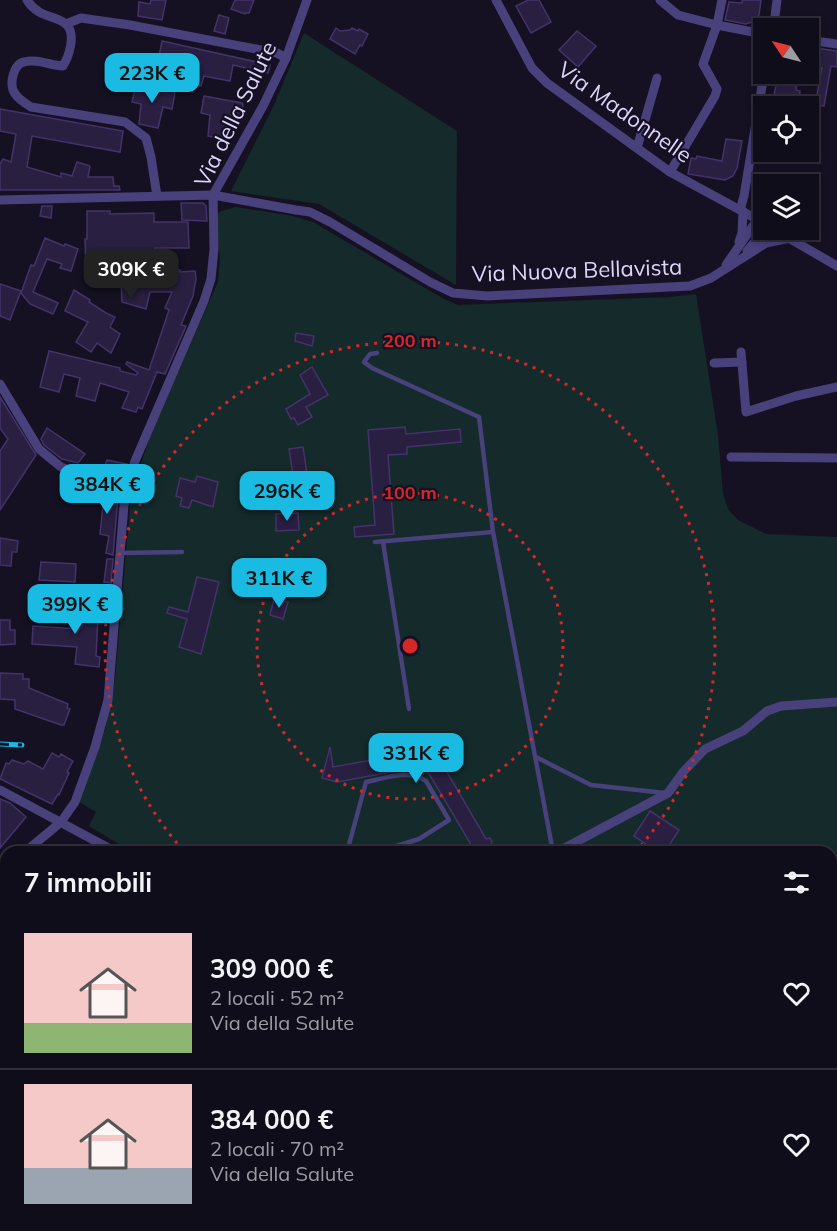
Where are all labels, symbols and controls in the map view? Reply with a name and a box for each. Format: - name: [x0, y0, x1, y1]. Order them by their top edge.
- north arrow: [753, 18, 819, 84]
- map controls: [753, 18, 819, 240]
- street label: Via della Salute: [188, 37, 282, 191]
- pin: 223K €: [103, 53, 201, 104]
- street label: Via Madonnelle: [552, 55, 698, 169]
- text: 223K €: [119, 60, 185, 85]
- button: locate: [753, 96, 819, 162]
- button: layers: [753, 174, 819, 240]
- pin: 309K €: [82, 249, 180, 300]
- street label: Via Nuova Bellavista: [471, 252, 683, 288]
- text: 309K €: [98, 256, 164, 281]
- text: 200 m: [383, 329, 437, 352]
- pin: 384K €: [58, 464, 156, 515]
- text: 384K €: [74, 471, 140, 496]
- pin: 296K €: [238, 471, 336, 522]
- text: 296K €: [254, 478, 320, 503]
- text: 100 m: [383, 481, 437, 504]
- pin: 311K €: [230, 558, 328, 609]
- text: 311K €: [246, 565, 312, 590]
- pin: 399K €: [26, 584, 124, 635]
- text: 399K €: [42, 591, 108, 616]
- centre of rings: [400, 636, 420, 656]
- pin: 331K €: [367, 733, 465, 784]
- text: 331K €: [383, 740, 449, 765]
- text: 7 immobili: [24, 866, 152, 899]
- icon: filters: [780, 866, 813, 899]
- text: 309 000 €: [210, 952, 333, 985]
- icon: home: [72, 957, 144, 1029]
- icon: heart: [780, 977, 813, 1010]
- text: 2 locali · 52 m²: [210, 985, 344, 1010]
- text: Via della Salute: [210, 1010, 354, 1035]
- text: 384 000 €: [210, 1103, 333, 1136]
- icon: home: [72, 1108, 144, 1180]
- icon: heart: [780, 1128, 813, 1161]
- text: 2 locali · 70 m²: [210, 1136, 344, 1161]
- text: Via della Salute: [210, 1161, 354, 1186]

